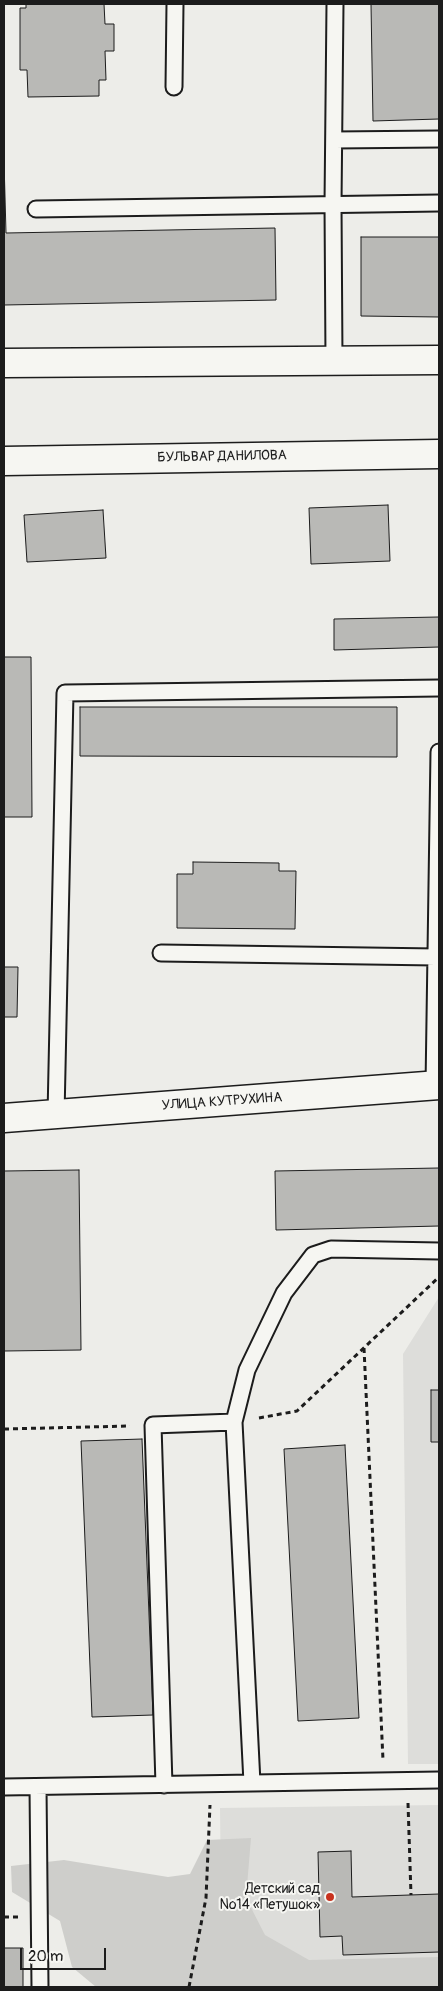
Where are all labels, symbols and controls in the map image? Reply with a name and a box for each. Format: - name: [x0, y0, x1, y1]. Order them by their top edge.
- street label: БУЛЬВАР ДАНИЛОВА: [157, 447, 287, 467]
- street label: УЛИЦА КУТРУХИНА: [161, 1089, 283, 1115]
- place label: Детский сад №14 «Петушок»: [219, 1881, 320, 1914]
- marker: Детский сад №14 «Петушок»: [324, 1891, 336, 1903]
- scale bar: [22, 1938, 109, 1970]
- text: 20 m: [28, 1947, 63, 1966]

